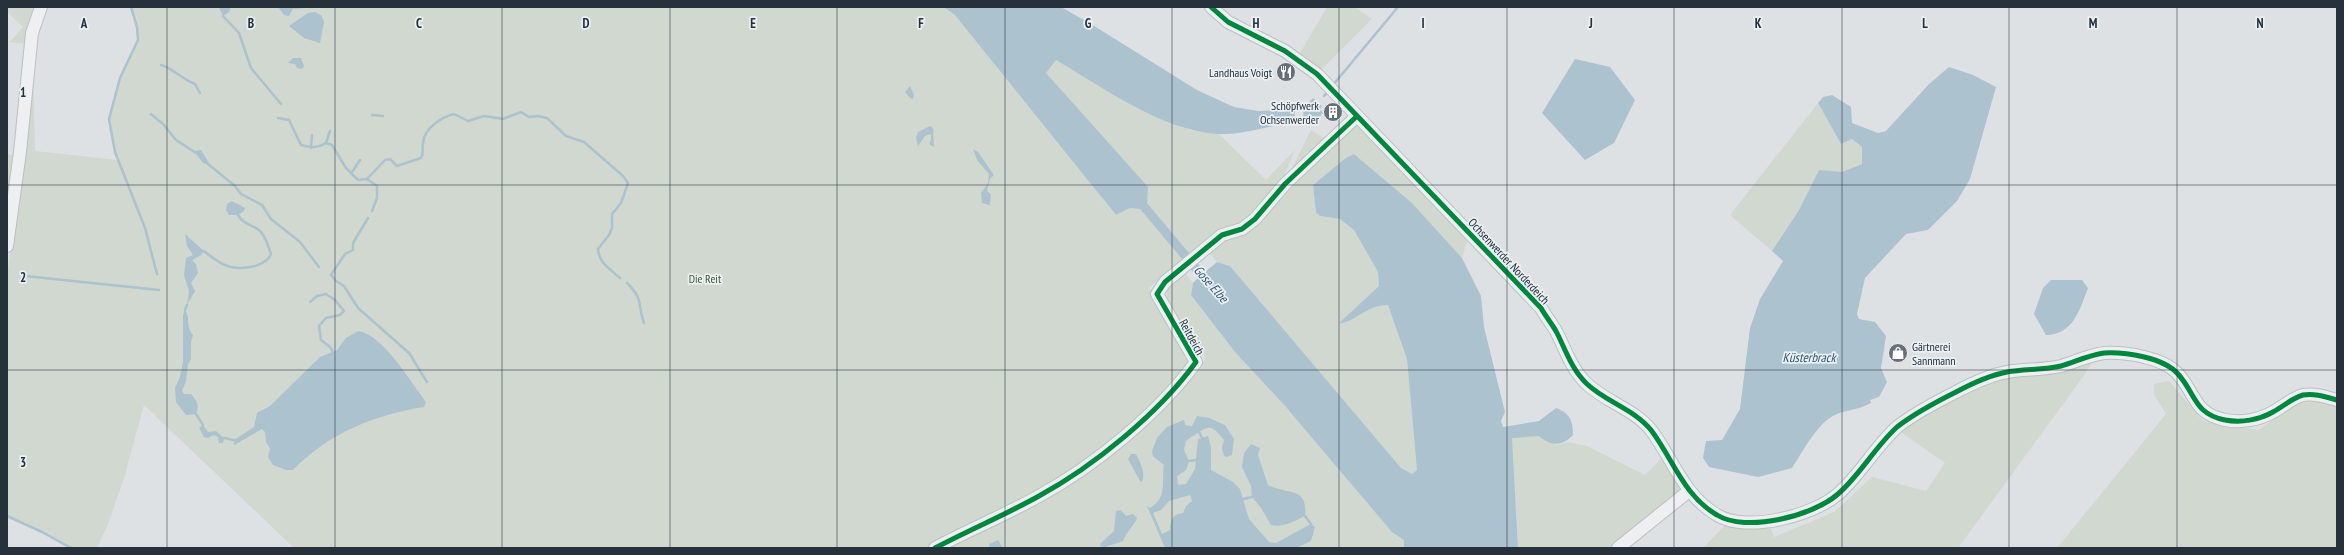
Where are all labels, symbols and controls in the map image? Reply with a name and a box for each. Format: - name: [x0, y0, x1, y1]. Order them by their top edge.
- text: A: [80, 15, 88, 32]
- text: B: [248, 15, 254, 32]
- text: C: [416, 15, 422, 32]
- text: D: [583, 15, 590, 32]
- text: E: [750, 15, 756, 32]
- text: F: [918, 15, 924, 32]
- text: G: [1085, 15, 1092, 32]
- text: H: [1253, 15, 1260, 32]
- text: I: [1421, 15, 1425, 32]
- text: J: [1588, 15, 1593, 32]
- text: K: [1755, 15, 1762, 32]
- text: L: [1922, 15, 1928, 32]
- text: M: [2089, 15, 2098, 32]
- text: N: [2256, 15, 2264, 32]
- restaurant icon: Landhaus Voigt: [1275, 61, 1297, 83]
- place label: Landhaus Voigt: [1209, 65, 1273, 80]
- text: 1: [20, 84, 26, 101]
- place label: Schöpfwerk Ochsenwerder: [1260, 98, 1320, 127]
- building icon: Schöpfwerk Ochsenwerder: [1322, 101, 1344, 123]
- street label: Ochsenwerder Norderdeich: [1465, 215, 1553, 307]
- water label: Gose Elbe: [1190, 262, 1233, 307]
- text: 2: [20, 269, 26, 286]
- park label: Die Reit: [689, 271, 722, 286]
- street label: Reitdeich: [1176, 317, 1208, 357]
- place label: Gärtnerei Sannmann: [1912, 339, 1956, 368]
- shop icon: Gärtnerei Sannmann: [1887, 342, 1909, 364]
- water label: Küsterbrack: [1783, 349, 1837, 366]
- text: 3: [20, 454, 26, 471]

